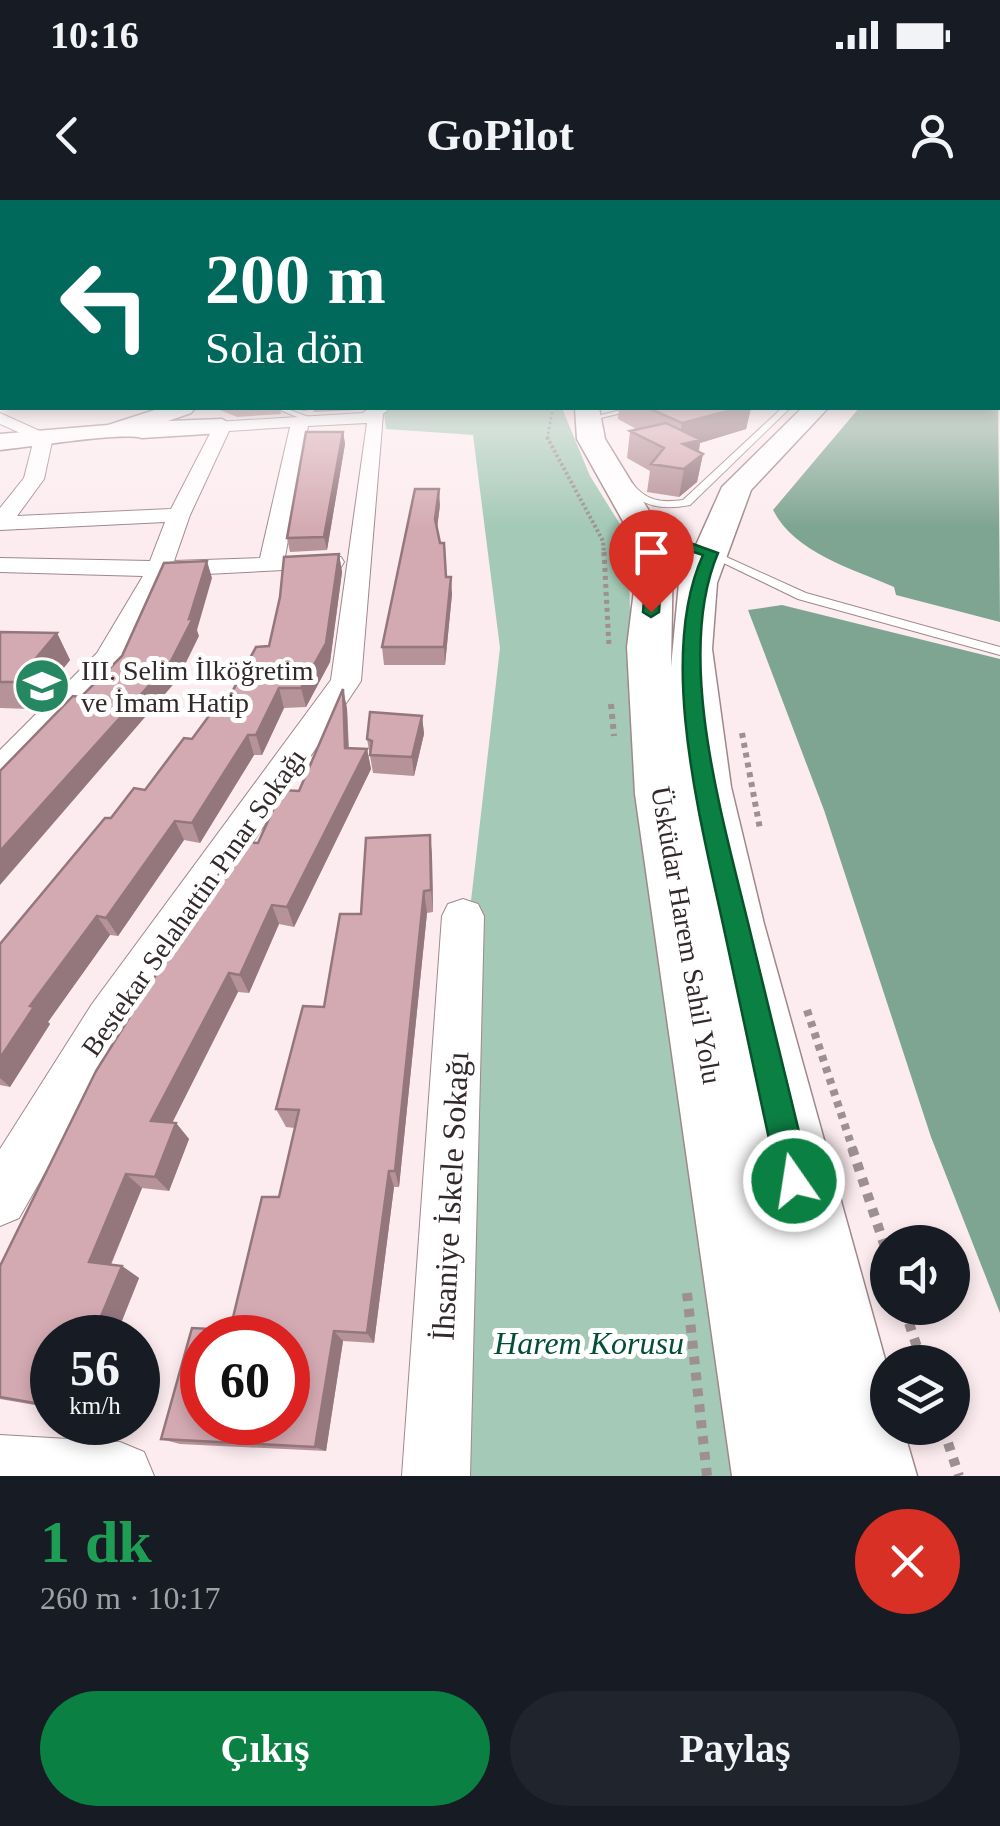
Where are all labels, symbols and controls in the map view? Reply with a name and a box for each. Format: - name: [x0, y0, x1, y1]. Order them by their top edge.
- text: 10:16: [50, 14, 139, 56]
- icon: back: [40, 108, 95, 163]
- icon: person: [905, 108, 960, 163]
- text: GoPilot: [426, 110, 574, 160]
- icon: left: [40, 240, 170, 370]
- text: 200 m: [205, 241, 386, 318]
- text: Sola dön: [205, 323, 364, 373]
- pin: [609, 510, 694, 613]
- icon: arrive: [624, 525, 679, 580]
- place label: III. Selim İlköğretim ve İmam Hatip: [81, 655, 314, 718]
- school or university icon: III. Selim İlköğretim ve İmam Hatip: [12, 656, 72, 716]
- street label: Bestekar Selahattin Pınar Sokağı: [75, 743, 312, 1062]
- street label: Üsküdar Harem Sahil Yolu: [645, 784, 728, 1086]
- street label: İhsaniye İskele Sokağı: [424, 1050, 476, 1342]
- position arrow: [742, 1129, 846, 1233]
- map controls: [870, 1225, 970, 1445]
- button: sound: [870, 1225, 970, 1325]
- speed limit sign: 60: [180, 1315, 310, 1445]
- park label: Harem Korusu: [493, 1325, 684, 1361]
- text: 56: [70, 1340, 120, 1396]
- button: layers: [870, 1345, 970, 1445]
- text: km/h: [69, 1392, 121, 1419]
- text: 1 dk: [40, 1509, 152, 1575]
- button: close: [855, 1509, 960, 1614]
- text: 260 m · 10:17: [40, 1580, 220, 1616]
- button: Çıkış: [40, 1691, 490, 1806]
- button: Paylaş: [510, 1691, 960, 1806]

